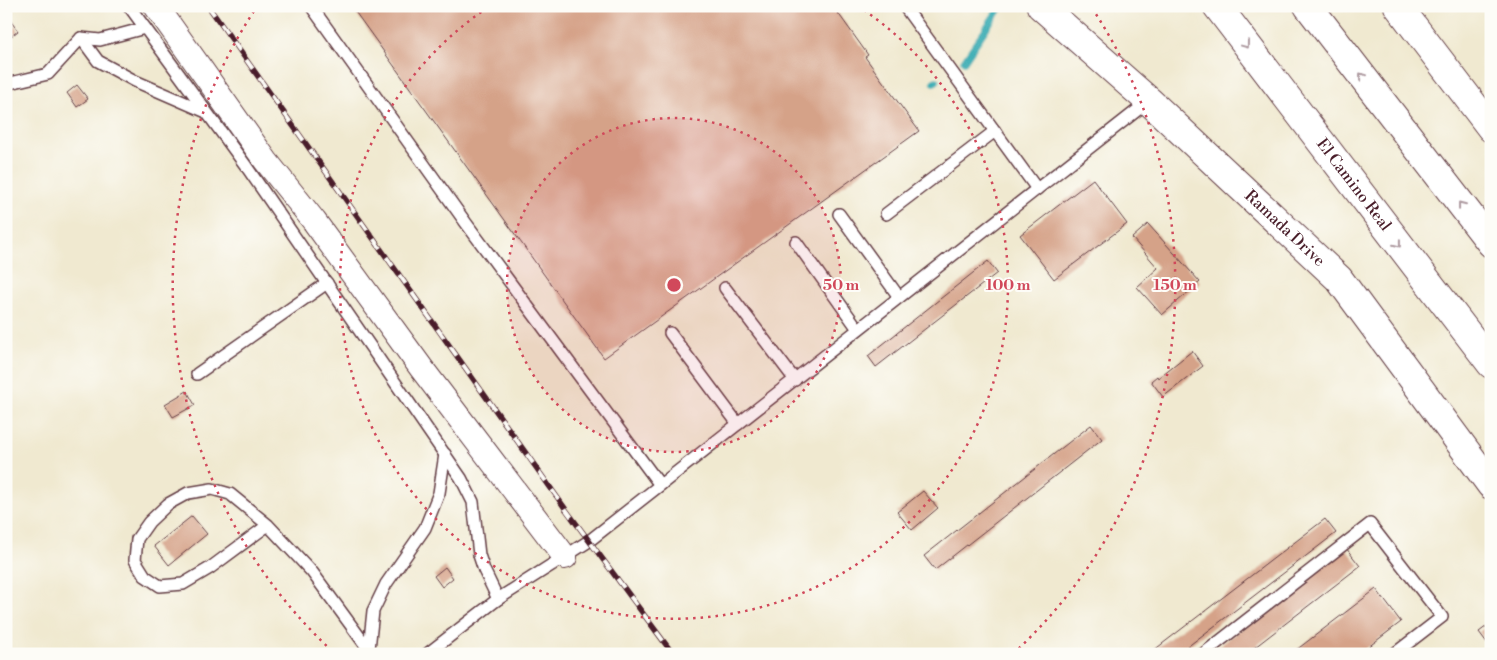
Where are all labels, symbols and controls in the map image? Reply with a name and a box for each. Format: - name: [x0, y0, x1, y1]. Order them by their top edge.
- one-way arrow: [1241, 39, 1249, 48]
- one-way arrow: [1359, 72, 1368, 82]
- street label: El Camino Real: [1312, 134, 1396, 235]
- street label: Ramada Drive: [1240, 186, 1329, 271]
- one-way arrow: [1458, 201, 1467, 211]
- one-way arrow: [1392, 238, 1401, 248]
- centre of rings: [665, 276, 683, 294]
- text: 50 m: [823, 276, 859, 295]
- text: 100 m: [986, 276, 1031, 295]
- text: 150 m: [1153, 276, 1197, 295]

